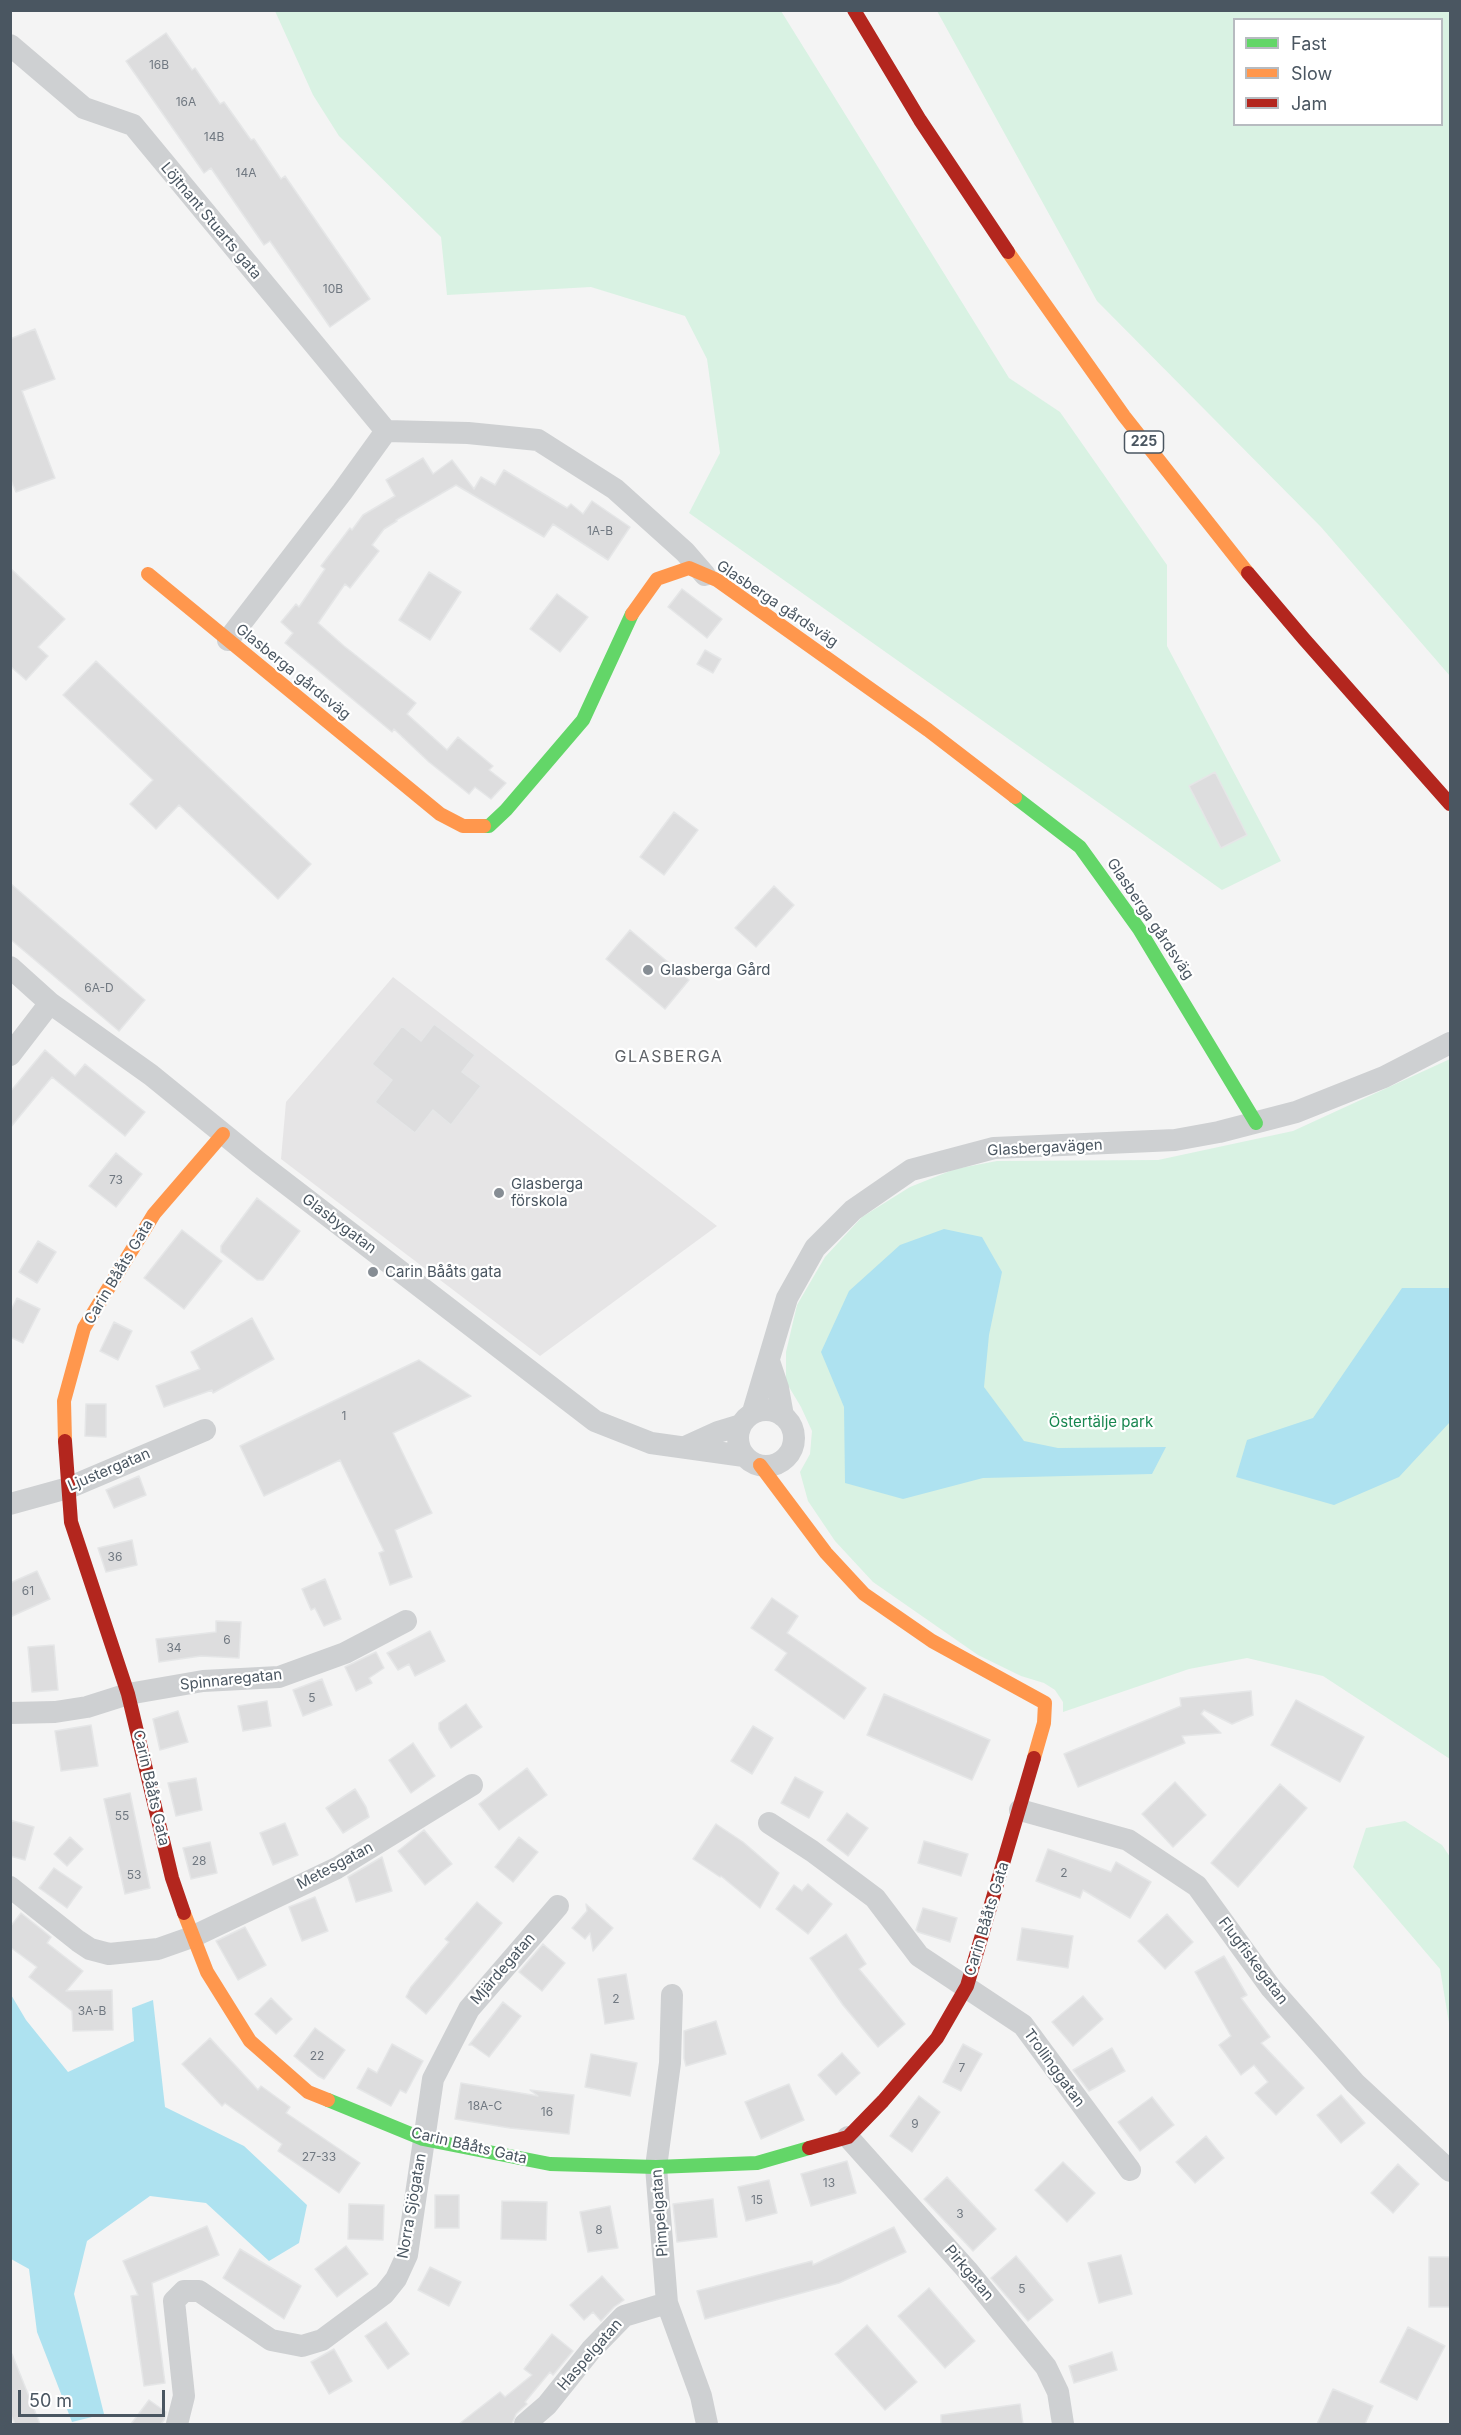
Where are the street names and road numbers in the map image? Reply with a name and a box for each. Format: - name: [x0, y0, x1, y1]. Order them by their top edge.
- street label: Löjtnant Stuarts gata: [157, 159, 265, 283]
- road number: 225: [1124, 431, 1164, 453]
- street label: Glasberga gårdsväg: [713, 557, 841, 651]
- street label: Glasberga gårdsväg: [232, 620, 354, 724]
- street label: Glasberga gårdsväg: [1103, 855, 1197, 983]
- street label: Glasbergavägen: [987, 1136, 1103, 1160]
- street label: Glasbygatan: [298, 1190, 380, 1258]
- street label: Carin Bååts Gata: [81, 1217, 157, 1327]
- street label: Ljustergatan: [65, 1445, 153, 1495]
- street label: Spinnaregatan: [179, 1666, 283, 1694]
- street label: Carin Bååts Gata: [129, 1728, 173, 1848]
- street label: Metesgatan: [294, 1838, 376, 1894]
- street label: Carin Bååts Gata: [961, 1860, 1013, 1978]
- street label: Flugfiskegatan: [1214, 1914, 1292, 2008]
- street label: Mjärdegatan: [467, 1930, 539, 2008]
- street label: Trollinggatan: [1020, 2025, 1088, 2111]
- street label: Carin Bååts Gata: [409, 2124, 529, 2168]
- street label: Norra Sjögatan: [394, 2152, 430, 2260]
- street label: Pimpelgatan: [648, 2169, 672, 2257]
- street label: Pirkgatan: [941, 2242, 997, 2304]
- street label: Haspelgatan: [554, 2316, 626, 2394]

